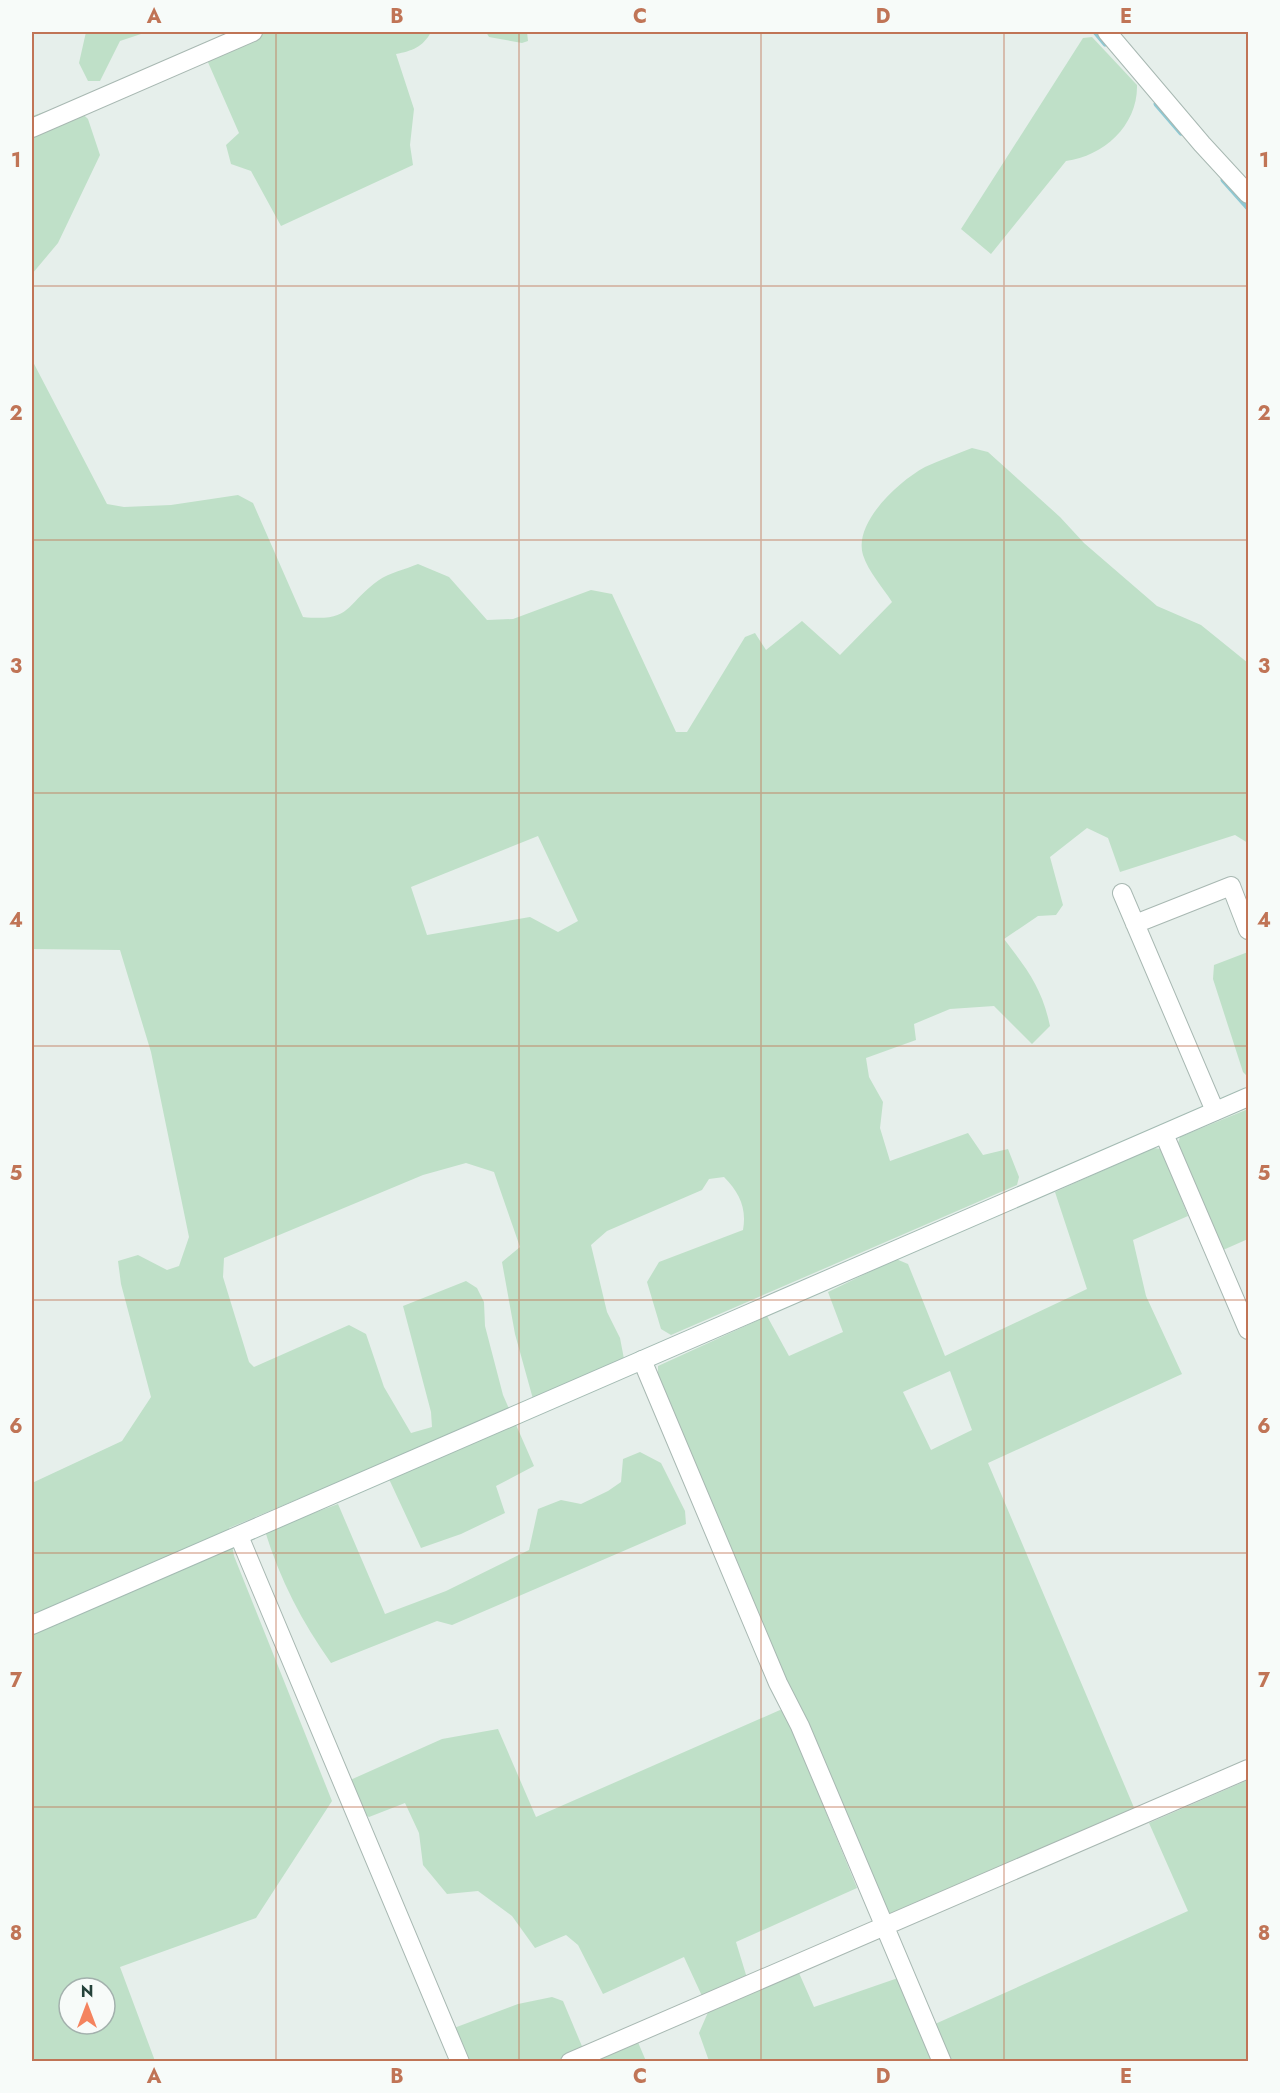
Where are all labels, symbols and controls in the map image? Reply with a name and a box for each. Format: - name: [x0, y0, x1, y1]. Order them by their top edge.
- text: A: [146, 2, 162, 31]
- text: B: [390, 2, 404, 31]
- text: C: [633, 2, 647, 31]
- text: D: [876, 2, 890, 31]
- text: E: [1120, 2, 1132, 31]
- text: 1: [11, 146, 21, 175]
- text: 1: [1259, 146, 1269, 175]
- text: 2: [9, 399, 23, 428]
- text: 2: [1257, 399, 1271, 428]
- text: 3: [10, 652, 22, 681]
- text: 3: [1258, 652, 1270, 681]
- text: 4: [9, 906, 23, 935]
- text: 4: [1257, 906, 1271, 935]
- text: 5: [10, 1159, 23, 1188]
- text: 5: [1258, 1159, 1271, 1188]
- text: 6: [9, 1412, 23, 1441]
- text: 6: [1257, 1412, 1271, 1441]
- text: 7: [10, 1666, 23, 1695]
- text: 7: [1258, 1666, 1271, 1695]
- text: 8: [10, 1919, 22, 1948]
- text: 8: [1258, 1919, 1270, 1948]
- north arrow: [57, 1976, 117, 2036]
- text: N: [81, 1980, 93, 2003]
- text: A: [146, 2062, 162, 2091]
- text: B: [390, 2062, 404, 2091]
- text: C: [633, 2062, 647, 2091]
- text: D: [876, 2062, 890, 2091]
- text: E: [1120, 2062, 1132, 2091]

